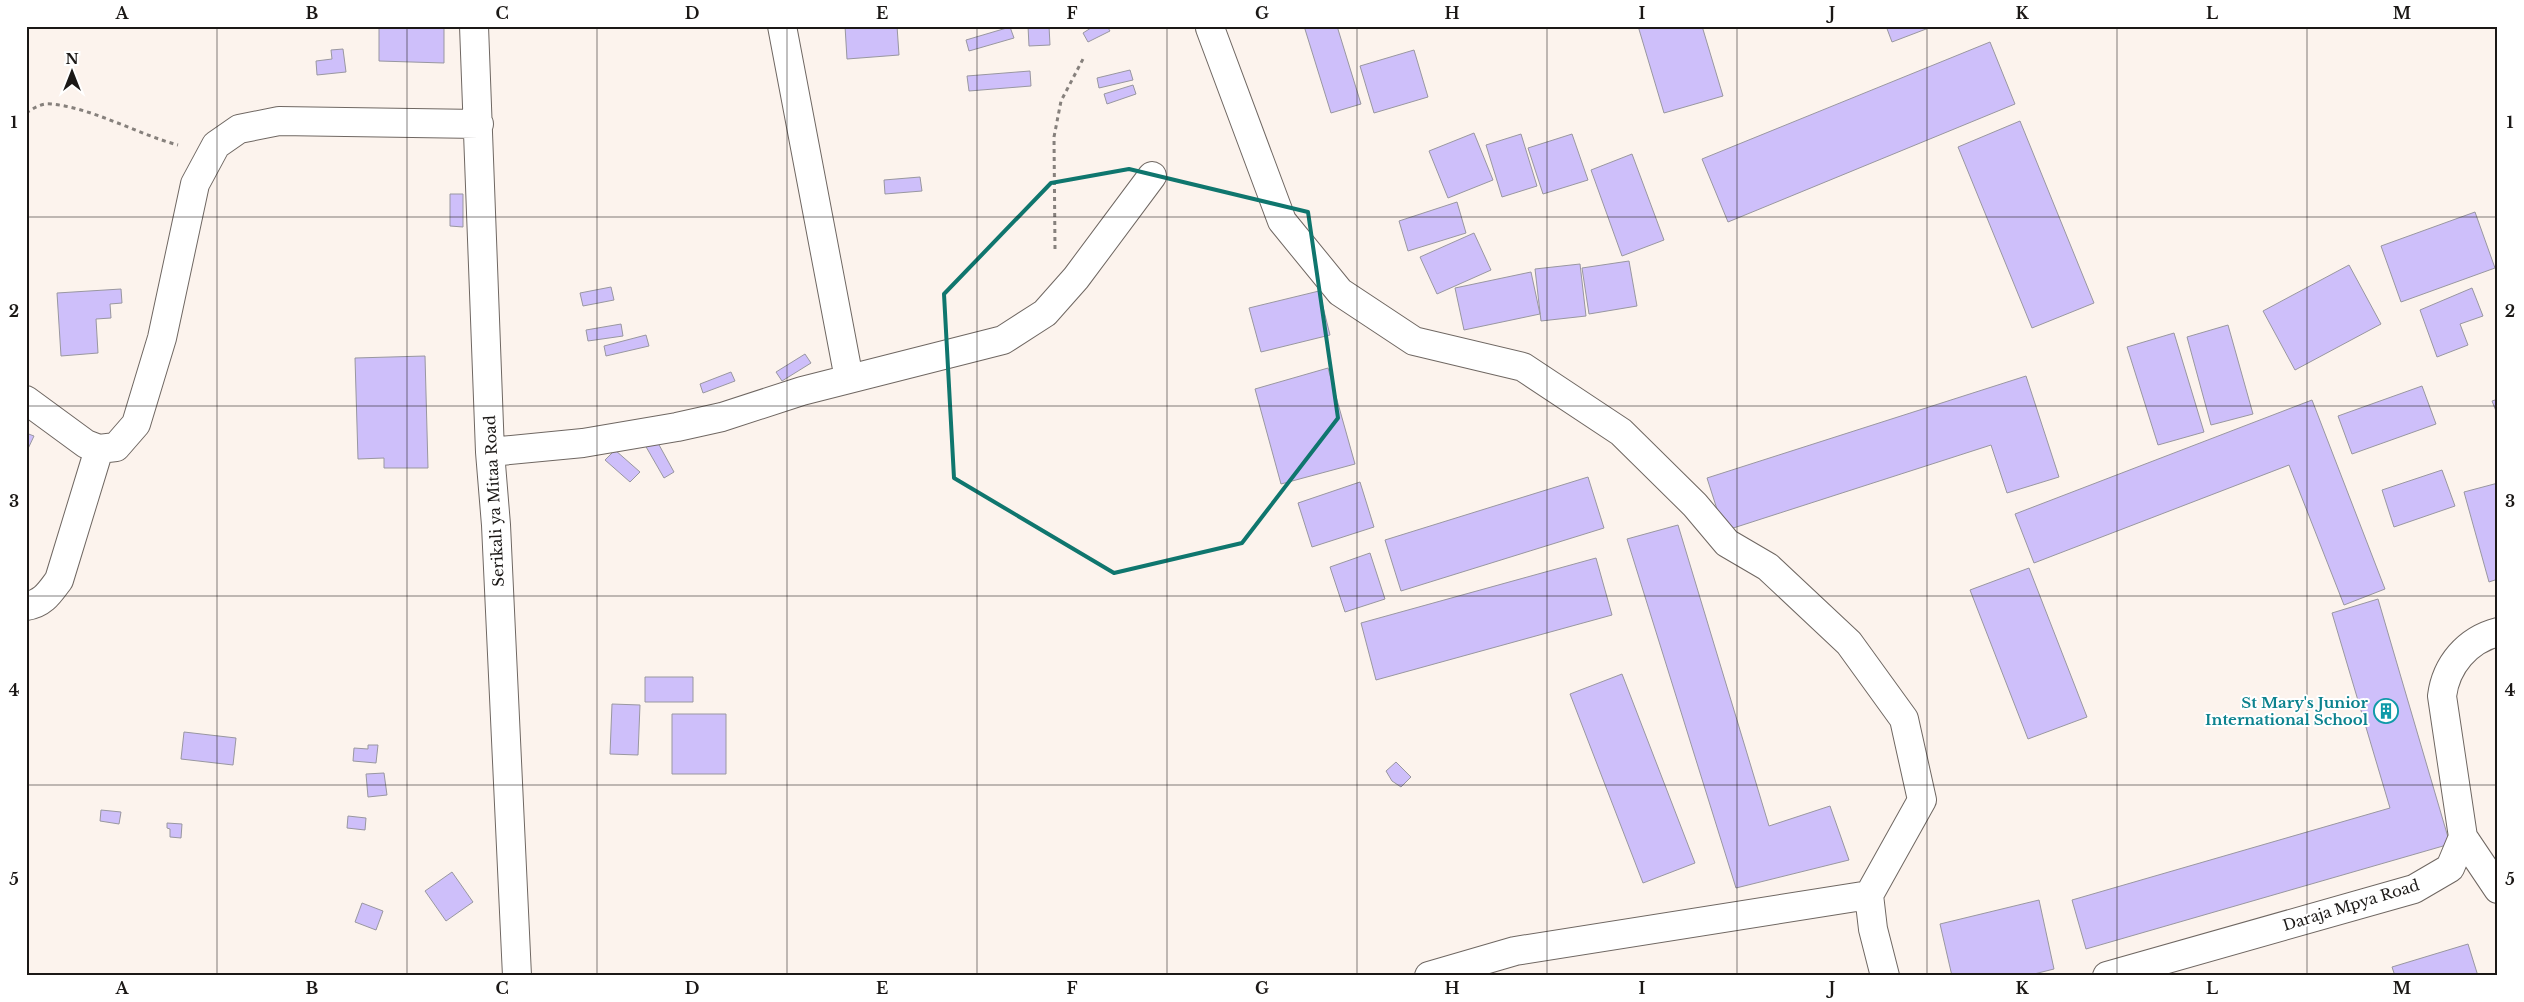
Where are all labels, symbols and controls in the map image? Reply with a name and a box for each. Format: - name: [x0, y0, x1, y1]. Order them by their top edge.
- text: A: [115, 3, 130, 23]
- text: B: [306, 3, 319, 23]
- text: C: [495, 3, 509, 23]
- text: D: [685, 3, 699, 23]
- text: E: [876, 3, 888, 23]
- text: F: [1066, 3, 1078, 23]
- text: G: [1255, 3, 1269, 23]
- text: H: [1444, 3, 1460, 23]
- text: I: [1639, 3, 1646, 23]
- text: J: [1826, 3, 1835, 23]
- text: K: [2015, 3, 2029, 23]
- text: L: [2206, 3, 2218, 23]
- text: M: [2393, 3, 2411, 23]
- north arrow: [48, 48, 98, 98]
- text: N: [65, 50, 79, 68]
- text: 1: [11, 112, 18, 132]
- text: 1: [2507, 112, 2514, 132]
- text: 2: [9, 301, 19, 321]
- text: 2: [2505, 301, 2515, 321]
- street label: Serikali ya Mitaa Road: [480, 415, 508, 587]
- text: 3: [9, 491, 19, 511]
- text: 3: [2505, 491, 2515, 511]
- text: 4: [9, 680, 19, 700]
- text: 4: [2505, 680, 2515, 700]
- place label: St Mary's Junior International School: [2205, 693, 2369, 729]
- building icon: St Mary's Junior International School: [2373, 698, 2399, 724]
- text: 5: [9, 869, 19, 889]
- text: 5: [2505, 869, 2515, 889]
- street label: Daraja Mpya Road: [2280, 875, 2422, 935]
- text: A: [115, 978, 130, 998]
- text: B: [306, 978, 319, 998]
- text: C: [495, 978, 509, 998]
- text: D: [685, 978, 699, 998]
- text: E: [876, 978, 888, 998]
- text: F: [1066, 978, 1078, 998]
- text: G: [1255, 978, 1269, 998]
- text: H: [1444, 978, 1460, 998]
- text: I: [1639, 978, 1646, 998]
- text: J: [1826, 978, 1835, 998]
- text: K: [2015, 978, 2029, 998]
- text: L: [2206, 978, 2218, 998]
- text: M: [2393, 978, 2411, 998]

